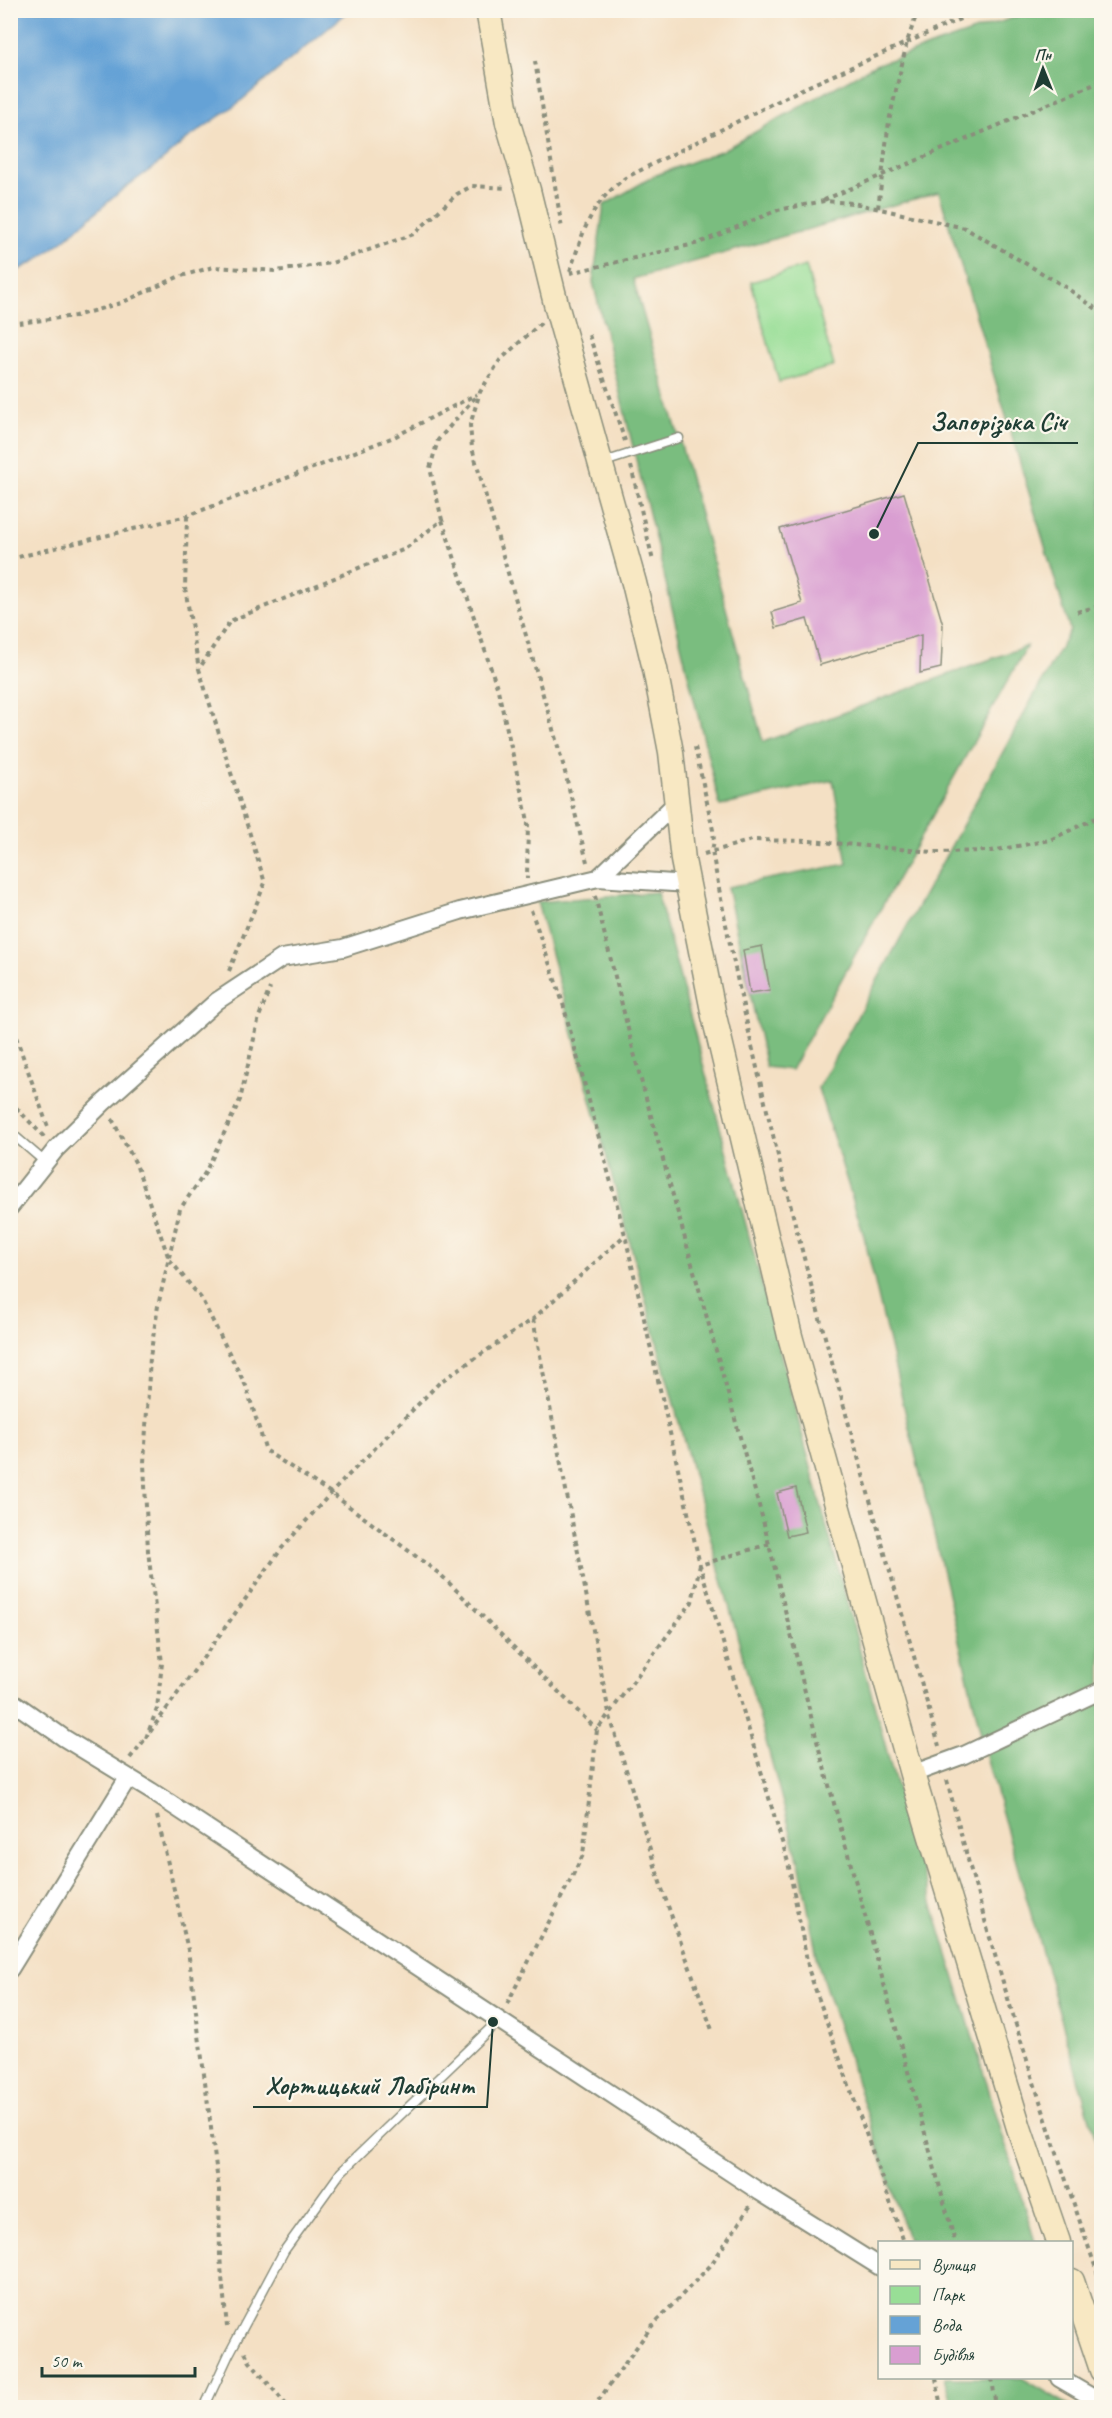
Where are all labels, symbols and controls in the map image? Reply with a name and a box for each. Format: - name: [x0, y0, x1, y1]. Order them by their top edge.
- north arrow: [1013, 39, 1073, 99]
- text: Пн: [1034, 45, 1052, 65]
- callout: Запорізька Січ: [918, 399, 1078, 443]
- text: Запорізька Січ: [930, 405, 1069, 438]
- callout: Хортицький Лабіринт: [253, 2063, 487, 2107]
- text: Хортицький Лабіринт: [265, 2069, 476, 2102]
- legend: [878, 2241, 1073, 2379]
- text: Вулиця: [932, 2254, 976, 2276]
- text: Парк: [932, 2284, 966, 2306]
- text: Вода: [932, 2314, 963, 2336]
- scale bar: [42, 2340, 195, 2378]
- text: Будівля: [932, 2344, 975, 2366]
- text: 50 m: [51, 2350, 84, 2372]

